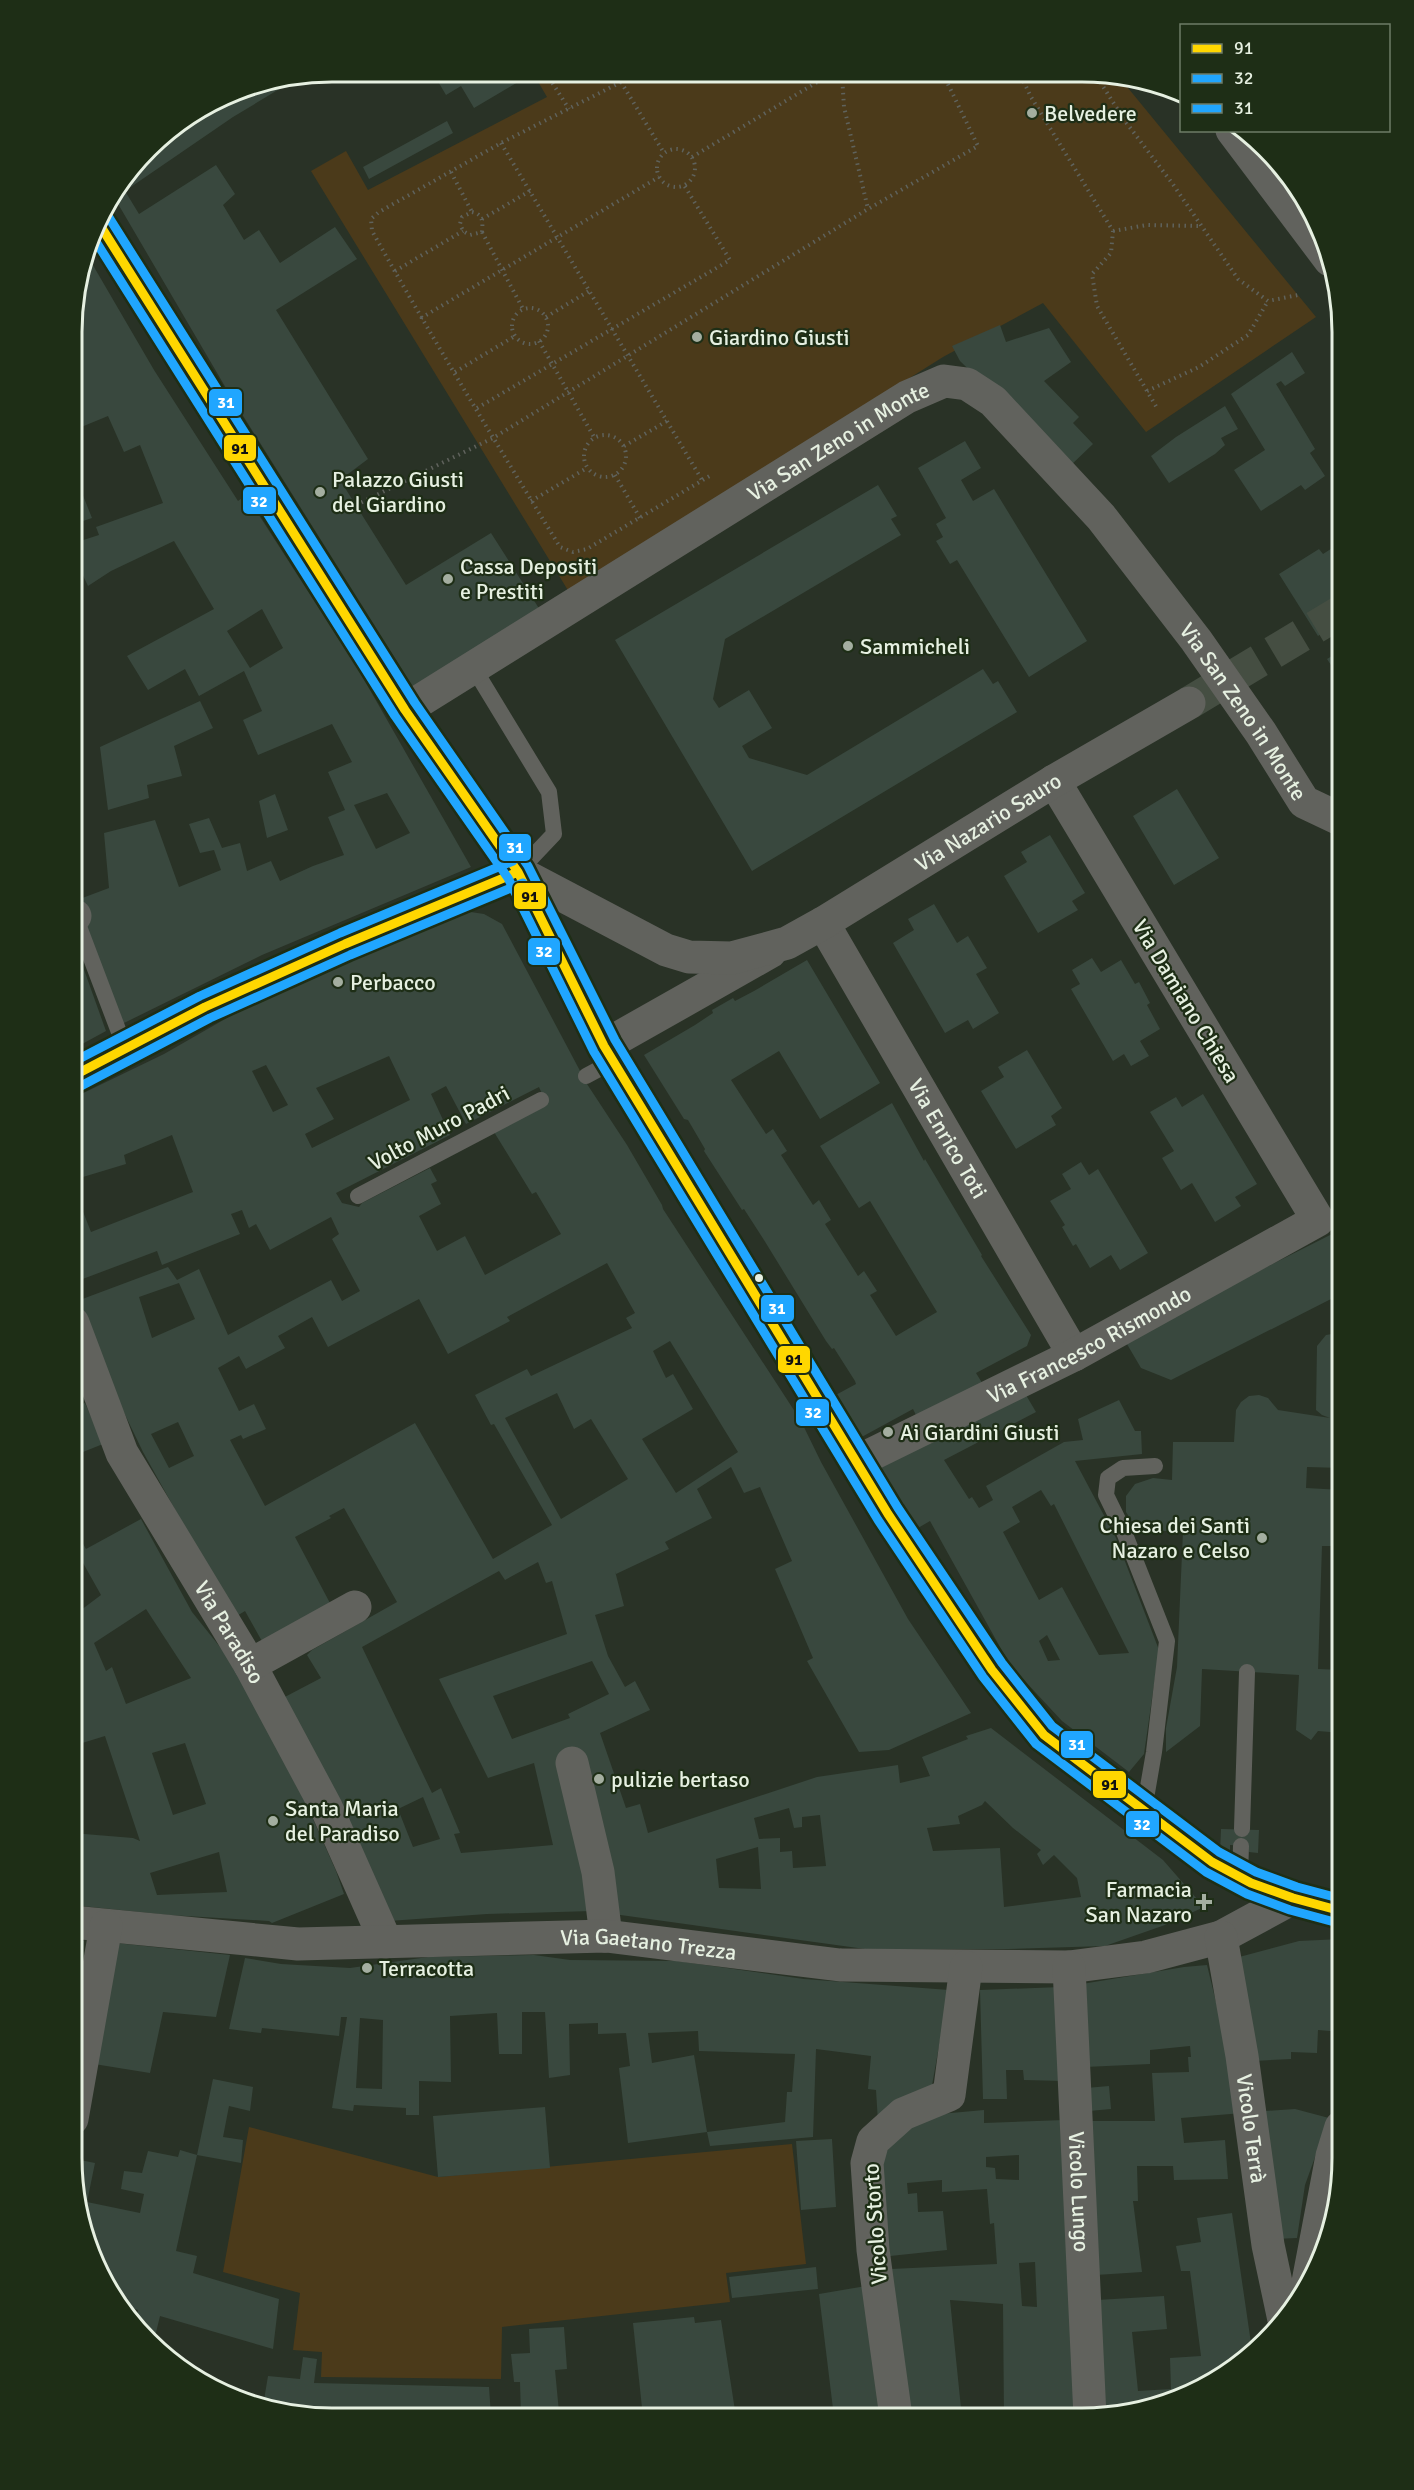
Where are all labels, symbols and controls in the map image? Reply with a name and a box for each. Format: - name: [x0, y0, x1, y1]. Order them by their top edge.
- legend: [1180, 24, 1390, 132]
- text: 91: [1234, 37, 1253, 59]
- text: 32: [1234, 67, 1253, 89]
- text: 31: [1234, 97, 1253, 119]
- place label: Belvedere: [1044, 100, 1137, 127]
- marker: Belvedere: [1025, 106, 1039, 120]
- place label: Giardino Giusti: [709, 324, 850, 351]
- marker: Giardino Giusti: [690, 330, 704, 344]
- street label: Via San Zeno in Monte: [742, 376, 933, 507]
- line badge: 31: [208, 388, 243, 417]
- text: 31: [217, 393, 235, 413]
- line badge: 91: [223, 434, 257, 462]
- text: 91: [231, 439, 249, 459]
- place label: Palazzo Giusti del Giardino: [332, 466, 464, 518]
- marker: Palazzo Giusti del Giardino: [313, 485, 327, 499]
- line badge: 32: [242, 486, 277, 515]
- text: 32: [250, 492, 268, 512]
- place label: Cassa Depositi e Prestiti: [460, 553, 597, 605]
- marker: Cassa Depositi e Prestiti: [441, 572, 455, 586]
- street label: Via San Zeno in Monte: [1174, 617, 1313, 805]
- place label: Sammicheli: [860, 633, 970, 660]
- marker: Sammicheli: [841, 639, 855, 653]
- street label: Via Nazario Sauro: [910, 766, 1066, 877]
- line badge: 31: [498, 833, 532, 862]
- text: 31: [506, 838, 524, 858]
- line badge: 91: [513, 882, 547, 910]
- text: 91: [521, 887, 539, 907]
- street label: Via Damiano Chiesa: [1127, 914, 1245, 1088]
- line badge: 32: [527, 937, 561, 966]
- text: 32: [535, 942, 553, 962]
- place label: Perbacco: [350, 969, 436, 996]
- marker: Perbacco: [331, 975, 345, 989]
- street label: Via Enrico Toti: [903, 1074, 993, 1203]
- street label: Volto Muro Padri: [364, 1080, 514, 1176]
- unlabelled marker: [753, 1272, 765, 1284]
- street label: Via Francesco Rismondo: [982, 1279, 1196, 1409]
- line badge: 31: [760, 1294, 795, 1323]
- text: 31: [768, 1299, 786, 1319]
- line badge: 91: [777, 1345, 811, 1374]
- text: 91: [785, 1350, 803, 1370]
- line badge: 32: [795, 1398, 830, 1427]
- text: 32: [804, 1403, 822, 1423]
- place label: Ai Giardini Giusti: [900, 1419, 1059, 1446]
- marker: Ai Giardini Giusti: [881, 1425, 895, 1439]
- place label: Chiesa dei Santi Nazaro e Celso: [1099, 1512, 1250, 1564]
- marker: Chiesa dei Santi Nazaro e Celso: [1255, 1531, 1269, 1545]
- street label: Via Paradiso: [189, 1576, 271, 1688]
- line badge: 31: [1060, 1730, 1094, 1759]
- text: 31: [1068, 1735, 1086, 1755]
- place label: pulizie bertaso: [611, 1766, 750, 1793]
- line badge: 91: [1092, 1770, 1127, 1799]
- marker: pulizie bertaso: [592, 1772, 606, 1786]
- text: 91: [1101, 1775, 1119, 1795]
- place label: Santa Maria del Paradiso: [285, 1795, 400, 1847]
- line badge: 32: [1125, 1810, 1160, 1838]
- marker: Santa Maria del Paradiso: [266, 1814, 280, 1828]
- text: 32: [1133, 1815, 1151, 1835]
- place label: Farmacia San Nazaro: [1086, 1876, 1192, 1928]
- marker: Farmacia San Nazaro: [1197, 1895, 1211, 1909]
- street label: Via Gaetano Trezza: [560, 1922, 738, 1966]
- place label: Terracotta: [379, 1955, 474, 1982]
- marker: Terracotta: [360, 1961, 374, 1975]
- street label: Vicolo Terrà: [1231, 2072, 1273, 2185]
- street label: Vicolo Lungo: [1063, 2131, 1096, 2253]
- street label: Vicolo Storto: [857, 2162, 893, 2286]

